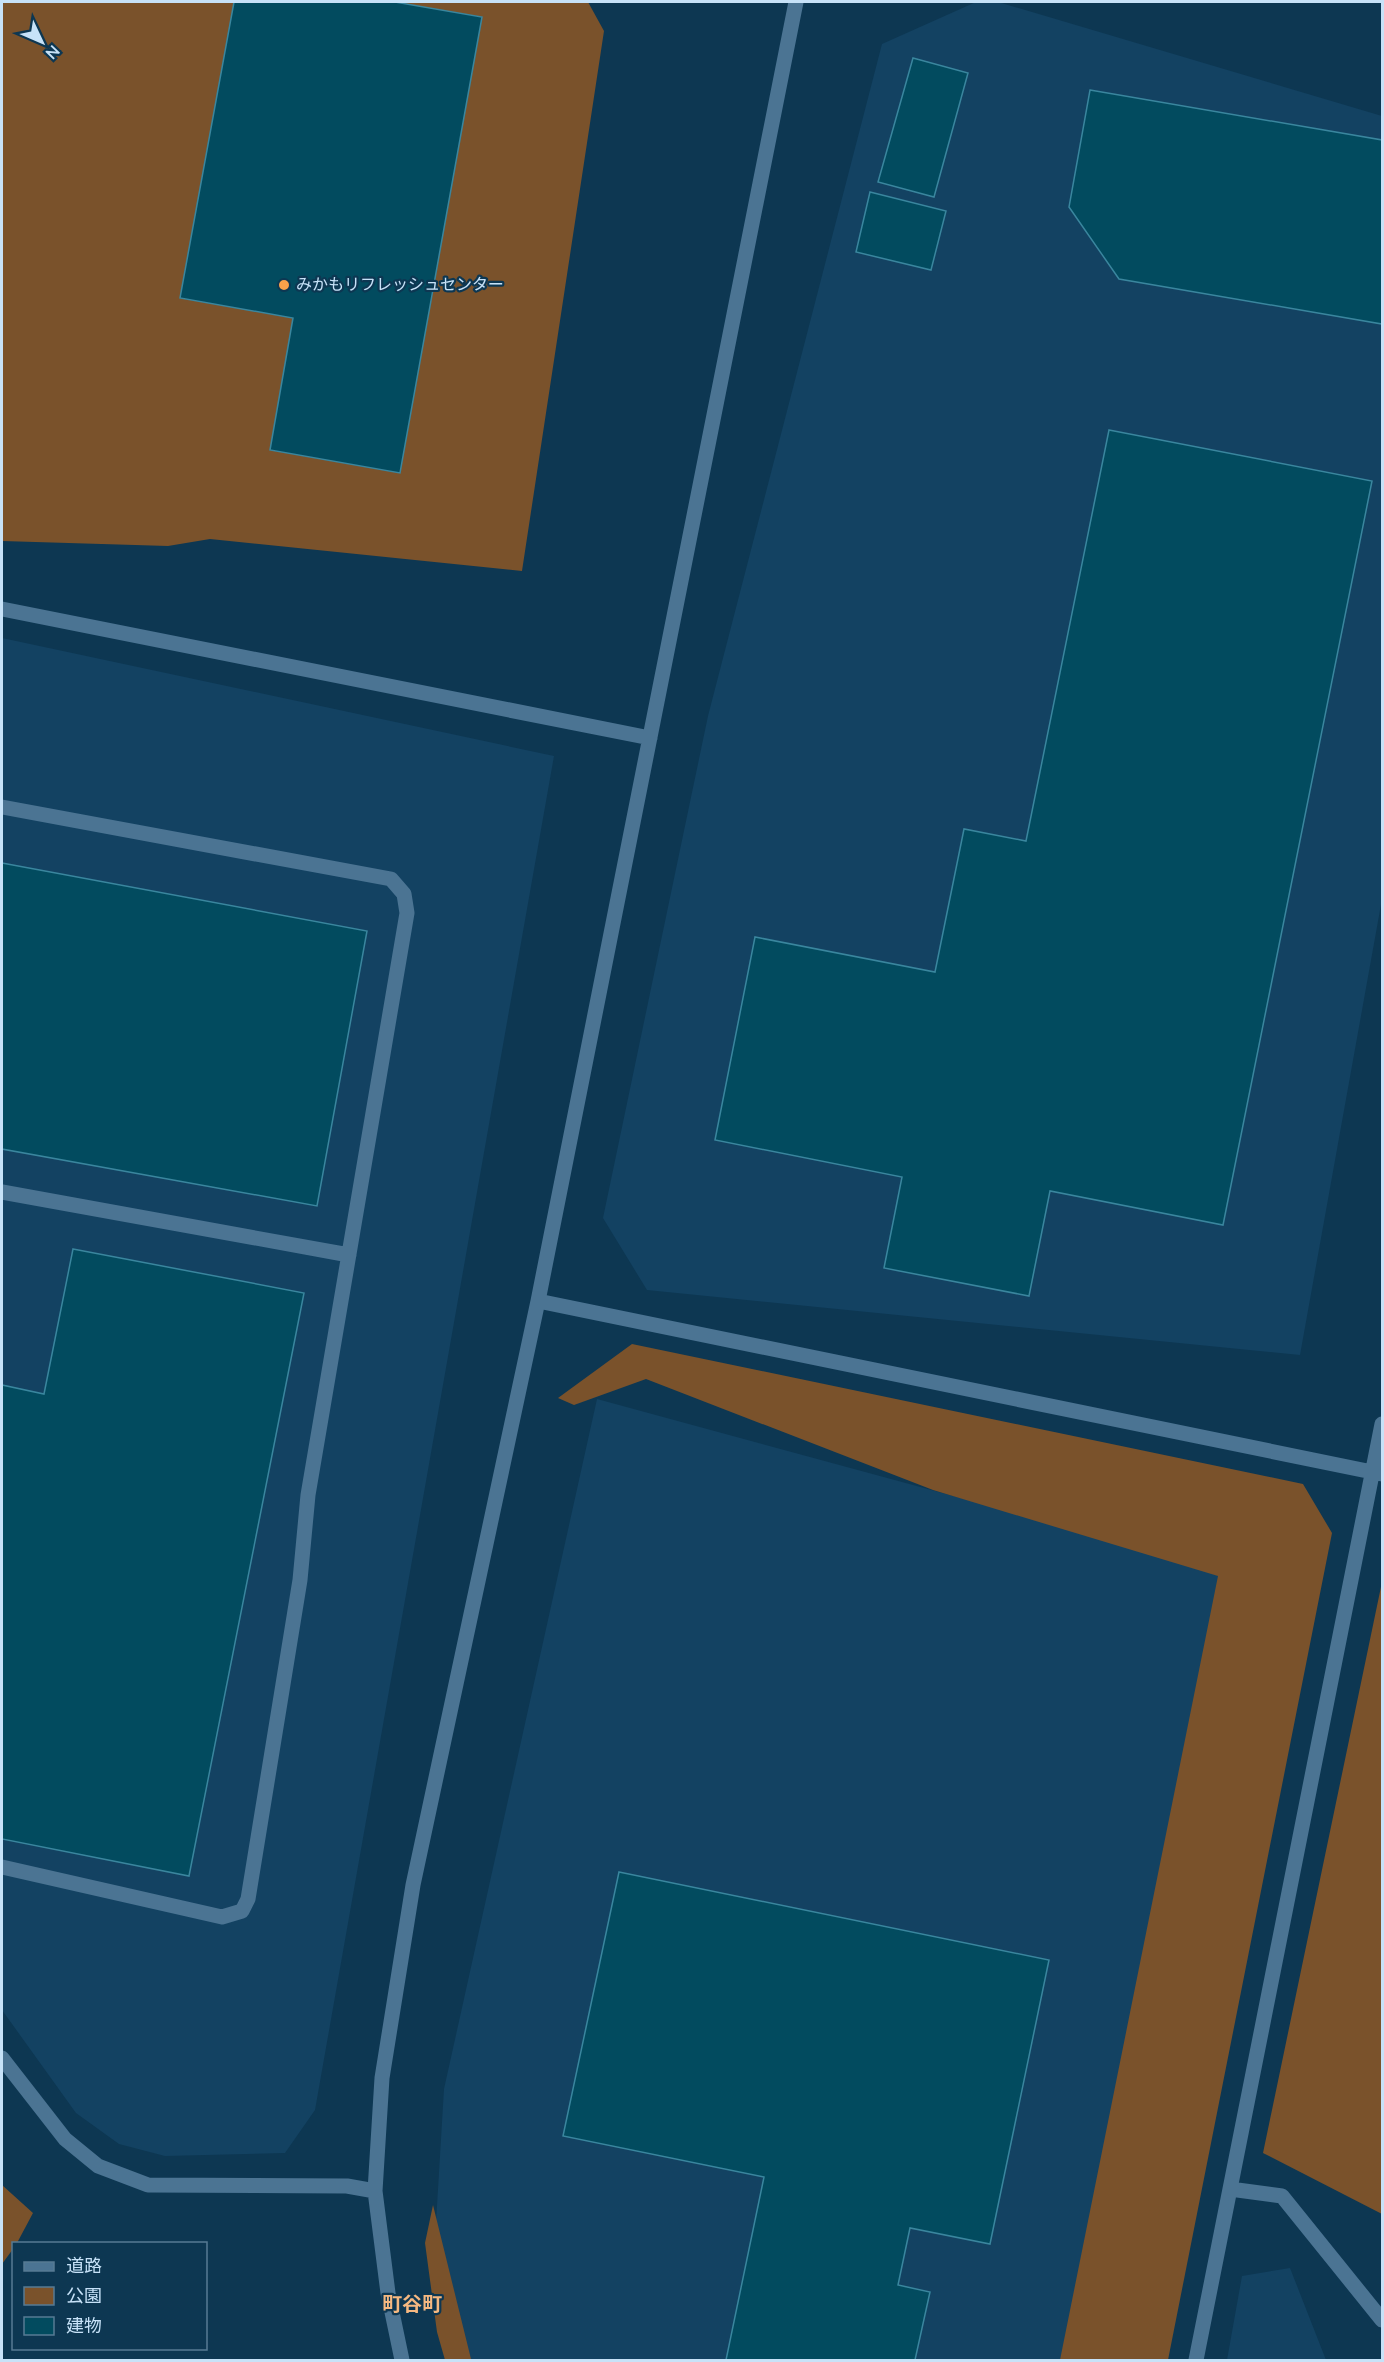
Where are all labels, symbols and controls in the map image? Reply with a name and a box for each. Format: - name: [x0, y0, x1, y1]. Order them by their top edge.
- north arrow: [12, 12, 72, 72]
- text: N: [40, 40, 64, 64]
- place label: みかもリフレッシュセンター: [296, 274, 504, 296]
- marker: みかもリフレッシュセンター: [277, 278, 291, 292]
- legend: [12, 2242, 207, 2350]
- text: 道路: [66, 2254, 102, 2278]
- text: 公園: [66, 2284, 102, 2308]
- district label: 町谷町: [382, 2291, 442, 2318]
- text: 建物: [66, 2314, 102, 2338]

